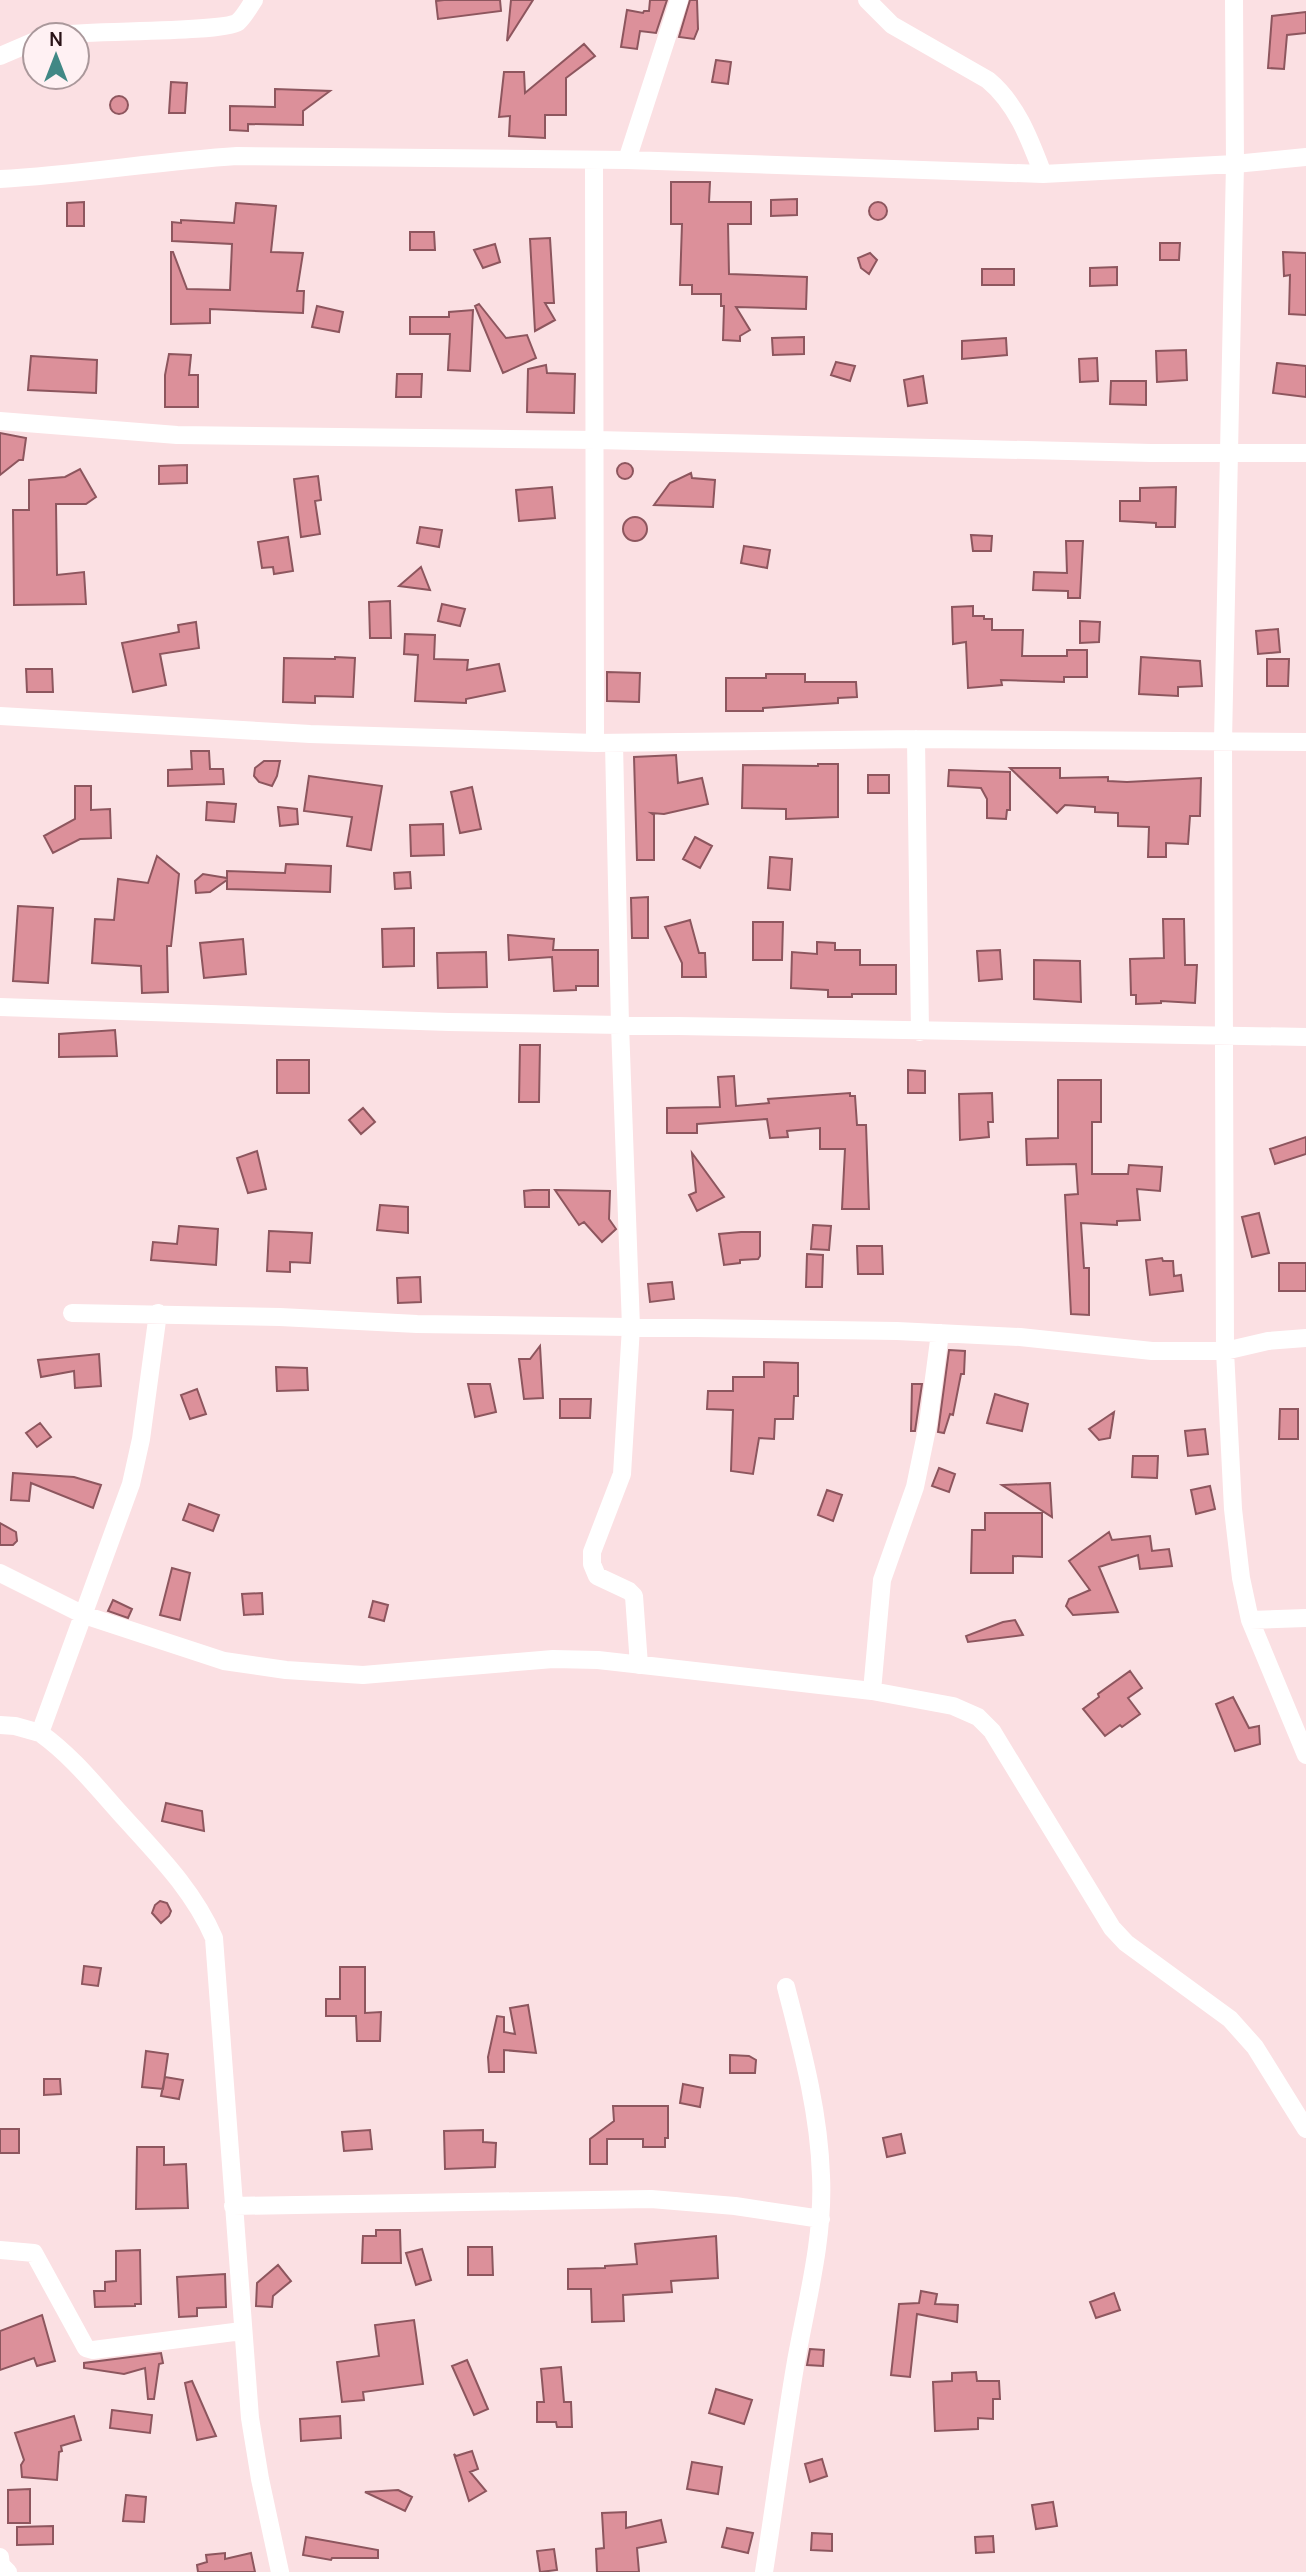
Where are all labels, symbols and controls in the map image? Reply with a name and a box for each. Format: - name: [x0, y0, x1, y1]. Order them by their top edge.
- north arrow: [21, 21, 91, 91]
- text: N: [49, 26, 63, 52]

